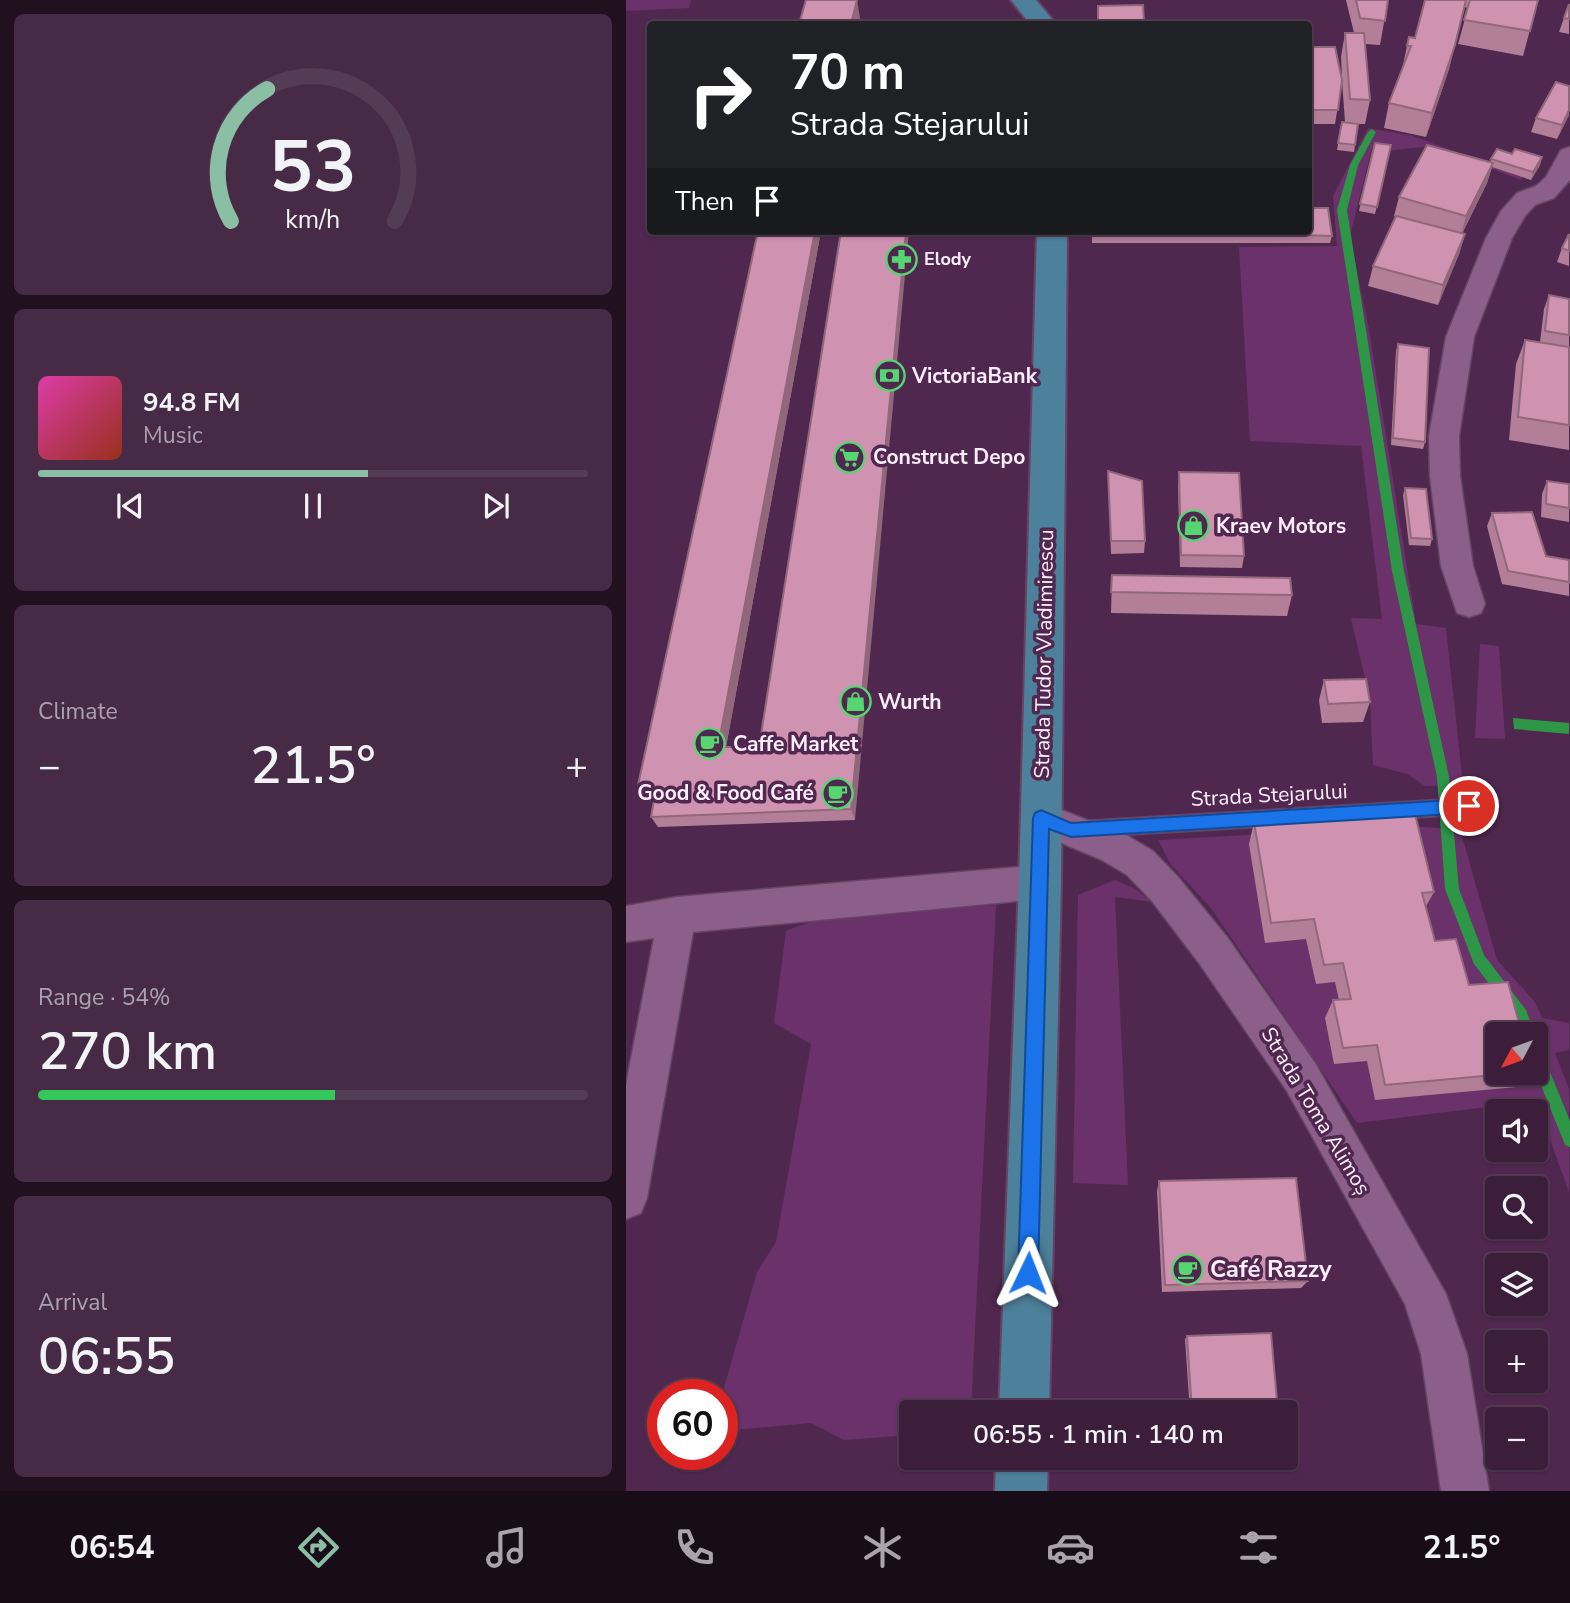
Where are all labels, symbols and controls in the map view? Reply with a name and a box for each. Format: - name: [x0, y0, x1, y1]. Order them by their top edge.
- text: 70 m: [790, 39, 905, 106]
- icon: right: [675, 49, 766, 140]
- text: Strada Stejarului: [790, 103, 1029, 146]
- text: 53: [269, 117, 357, 217]
- icon: arrive: [748, 182, 786, 220]
- text: Then: [675, 184, 734, 219]
- text: km/h: [285, 203, 341, 237]
- pharmacy icon: Elody: [884, 242, 918, 276]
- place label: Elody: [924, 247, 972, 271]
- bank icon: VictoriaBank: [872, 359, 906, 393]
- place label: VictoriaBank: [911, 362, 1038, 390]
- text: 94.8 FM: [143, 385, 240, 420]
- text: Music: [143, 420, 203, 451]
- supermarket icon: Construct Depo: [833, 440, 867, 474]
- place label: Construct Depo: [873, 443, 1025, 471]
- icon: previous: [111, 487, 149, 525]
- icon: pause: [294, 487, 332, 525]
- icon: next: [477, 487, 515, 525]
- shop icon: Kraev Motors: [1176, 509, 1210, 543]
- place label: Kraev Motors: [1216, 512, 1346, 540]
- street label: Strada Tudor Vladimirescu: [1028, 529, 1060, 779]
- shop icon: Wurth: [838, 685, 872, 719]
- place label: Wurth: [878, 688, 942, 716]
- text: Climate: [38, 696, 118, 727]
- cafe icon: Caffe Market: [693, 727, 727, 761]
- text: 21.5°: [250, 730, 376, 801]
- place label: Caffe Market: [733, 730, 859, 758]
- text: −: [38, 741, 61, 792]
- text: +: [565, 741, 588, 792]
- cafe icon: Good & Food Café: [820, 776, 854, 810]
- pin: [1439, 776, 1499, 836]
- street label: Strada Stejarului: [1190, 777, 1348, 813]
- place label: Good & Food Café: [637, 779, 814, 807]
- icon: arrive: [1450, 787, 1488, 825]
- text: Range · 54%: [38, 982, 170, 1013]
- text: 270 km: [38, 1016, 217, 1087]
- street label: Strada Toma Alimoș: [1255, 1022, 1377, 1200]
- north arrow: [1485, 1022, 1548, 1085]
- map controls: [1485, 1022, 1548, 1470]
- button: sound: [1485, 1099, 1548, 1162]
- button: search: [1485, 1176, 1548, 1239]
- position arrow: [991, 1236, 1065, 1310]
- cafe icon: Café Razzy: [1170, 1252, 1204, 1286]
- place label: Café Razzy: [1210, 1253, 1332, 1285]
- button: layers: [1485, 1253, 1548, 1316]
- text: Arrival: [38, 1287, 107, 1318]
- text: 06:55: [38, 1321, 175, 1392]
- button: +: [1485, 1330, 1548, 1393]
- speed limit sign: 60: [647, 1379, 738, 1470]
- button: −: [1485, 1407, 1548, 1470]
- text: 06:55 · 1 min · 140 m: [973, 1417, 1224, 1452]
- icon: directions: [294, 1523, 343, 1572]
- icon: music: [482, 1523, 531, 1572]
- icon: phone: [670, 1523, 719, 1572]
- icon: climate: [858, 1523, 907, 1572]
- icon: car: [1046, 1523, 1095, 1572]
- icon: filters: [1234, 1523, 1283, 1572]
- text: 06:54: [70, 1526, 154, 1569]
- text: 21.5°: [1423, 1526, 1500, 1569]

